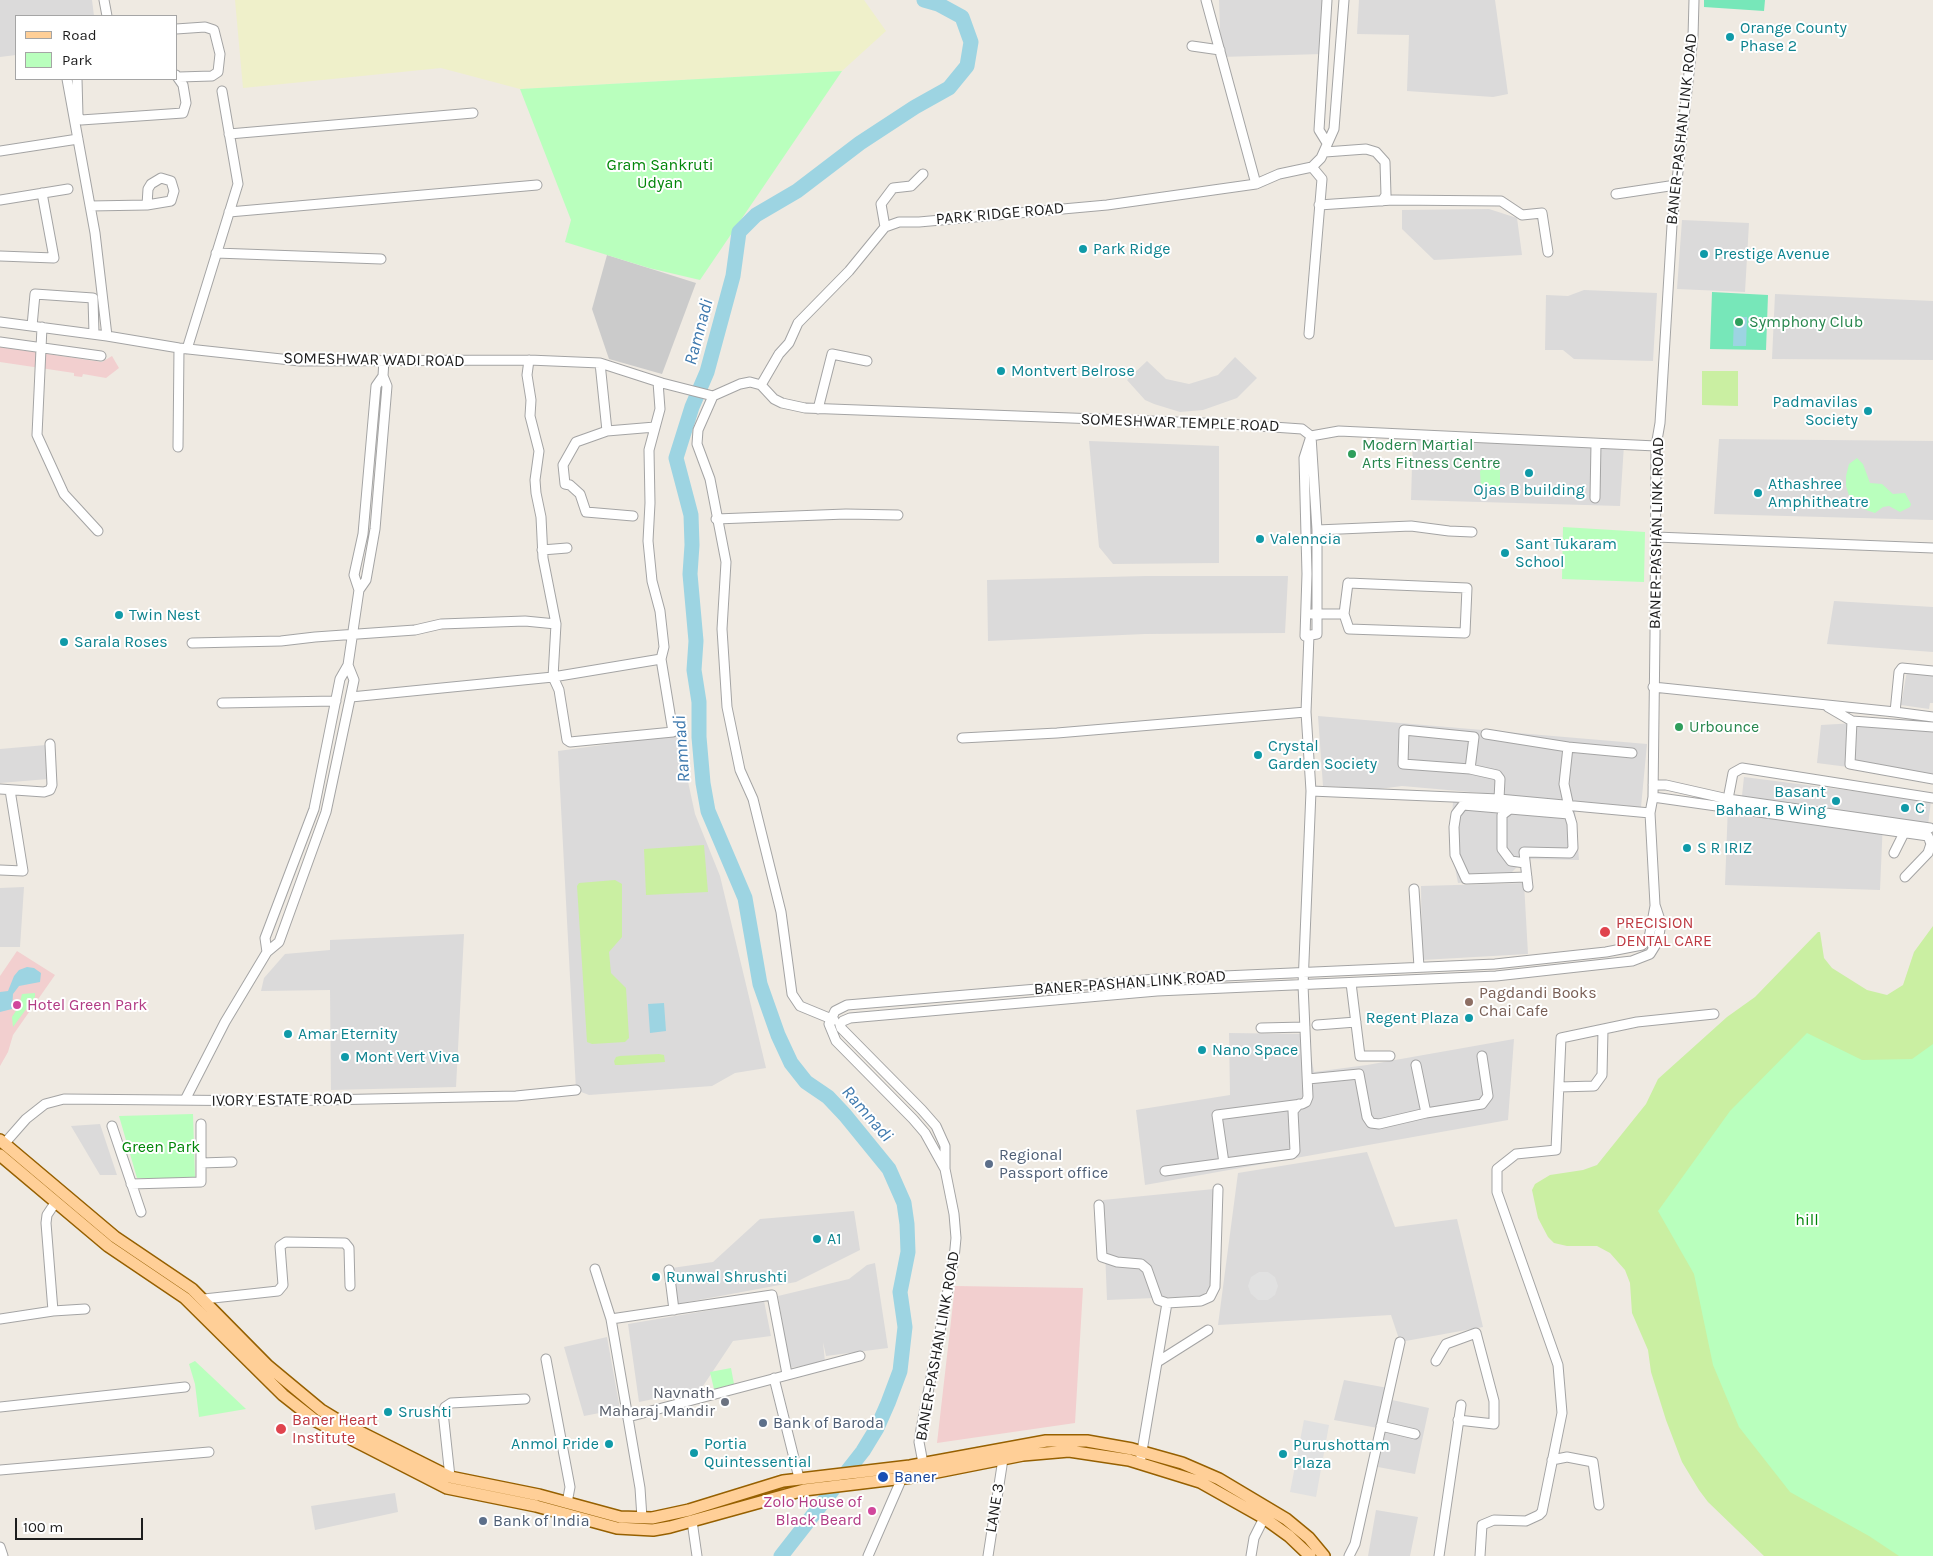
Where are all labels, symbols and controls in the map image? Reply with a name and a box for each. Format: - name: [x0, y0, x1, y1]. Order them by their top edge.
- legend: [15, 15, 178, 80]
- place label: Orange County Phase 2: [1740, 18, 1847, 56]
- text: Road: [62, 26, 97, 44]
- marker: Orange County Phase 2: [1724, 31, 1736, 43]
- street label: BANER-PASHAN LINK ROAD: [1662, 32, 1702, 226]
- text: Park: [62, 51, 92, 69]
- park label: Gram Sankruti Udyan: [606, 155, 714, 193]
- street label: PARK RIDGE ROAD: [935, 199, 1065, 229]
- place label: Park Ridge: [1093, 239, 1171, 259]
- marker: Park Ridge: [1077, 243, 1089, 255]
- place label: Prestige Avenue: [1714, 244, 1830, 264]
- marker: Prestige Avenue: [1698, 248, 1710, 260]
- water label: Ramnadi: [680, 297, 718, 367]
- place label: Symphony Club: [1749, 312, 1863, 332]
- marker: Symphony Club: [1733, 316, 1745, 328]
- street label: SOMESHWAR WADI ROAD: [283, 349, 465, 371]
- place label: Montvert Belrose: [1011, 361, 1135, 381]
- marker: Montvert Belrose: [995, 365, 1007, 377]
- place label: Padmavilas Society: [1773, 392, 1858, 430]
- marker: Padmavilas Society: [1862, 405, 1874, 417]
- street label: SOMESHWAR TEMPLE ROAD: [1080, 410, 1280, 436]
- place label: Modern Martial Arts Fitness Centre: [1362, 435, 1501, 473]
- street label: BANER-PASHAN LINK ROAD: [1646, 437, 1668, 629]
- marker: Modern Martial Arts Fitness Centre: [1346, 448, 1358, 460]
- marker: Ojas B building: [1523, 467, 1535, 479]
- place label: Athashree Amphitheatre: [1768, 474, 1869, 512]
- place label: Ojas B building: [1473, 480, 1585, 500]
- marker: Athashree Amphitheatre: [1752, 487, 1764, 499]
- place label: Valenncia: [1270, 529, 1341, 549]
- marker: Valenncia: [1254, 533, 1266, 545]
- place label: Sant Tukaram School: [1515, 534, 1617, 572]
- marker: Sant Tukaram School: [1499, 547, 1511, 559]
- place label: Twin Nest: [129, 605, 200, 625]
- marker: Twin Nest: [113, 609, 125, 621]
- place label: Sarala Roses: [74, 632, 168, 652]
- marker: Sarala Roses: [58, 636, 70, 648]
- water label: Ramnadi: [669, 715, 695, 783]
- place label: Urbounce: [1689, 717, 1759, 737]
- marker: Urbounce: [1673, 721, 1685, 733]
- place label: Crystal Garden Society: [1268, 736, 1377, 774]
- marker: Crystal Garden Society: [1252, 749, 1264, 761]
- place label: Basant Bahaar, B Wing: [1716, 782, 1826, 820]
- marker: Basant Bahaar, B Wing: [1830, 795, 1842, 807]
- place label: C: [1915, 798, 1925, 818]
- marker: C: [1899, 802, 1911, 814]
- place label: S R IRIZ: [1697, 838, 1752, 858]
- marker: S R IRIZ: [1681, 842, 1693, 854]
- place label: PRECISION DENTAL CARE: [1616, 913, 1712, 951]
- marker: PRECISION DENTAL CARE: [1598, 925, 1612, 939]
- street label: BANER-PASHAN LINK ROAD: [1033, 967, 1227, 999]
- place label: Pagdandi Books Chai Cafe: [1479, 983, 1597, 1021]
- place label: Hotel Green Park: [27, 995, 147, 1015]
- marker: Pagdandi Books Chai Cafe: [1463, 996, 1475, 1008]
- marker: Hotel Green Park: [11, 999, 23, 1011]
- place label: Regent Plaza: [1366, 1008, 1459, 1028]
- marker: Regent Plaza: [1463, 1012, 1475, 1024]
- place label: Amar Eternity: [298, 1024, 397, 1044]
- marker: Amar Eternity: [282, 1028, 294, 1040]
- place label: Nano Space: [1212, 1040, 1298, 1060]
- marker: Nano Space: [1196, 1044, 1208, 1056]
- place label: Mont Vert Viva: [355, 1047, 460, 1067]
- marker: Mont Vert Viva: [339, 1051, 351, 1063]
- water label: Ramnadi: [837, 1081, 897, 1147]
- street label: IVORY ESTATE ROAD: [211, 1089, 353, 1111]
- park label: Green Park: [122, 1137, 200, 1157]
- place label: Regional Passport office: [999, 1145, 1108, 1183]
- marker: Regional Passport office: [983, 1158, 995, 1170]
- park label: hill: [1795, 1210, 1819, 1230]
- place label: A1: [827, 1229, 841, 1249]
- marker: A1: [811, 1233, 823, 1245]
- street label: BANER-PASHAN LINK ROAD: [912, 1250, 964, 1442]
- place label: Runwal Shrushti: [666, 1267, 787, 1287]
- marker: Runwal Shrushti: [650, 1271, 662, 1283]
- place label: Navnath Maharaj Mandir: [599, 1383, 715, 1421]
- marker: Navnath Maharaj Mandir: [719, 1396, 731, 1408]
- place label: Srushti: [398, 1402, 452, 1422]
- marker: Srushti: [382, 1406, 394, 1418]
- place label: Baner Heart Institute: [292, 1410, 378, 1448]
- place label: Bank of Baroda: [773, 1413, 884, 1433]
- marker: Bank of Baroda: [757, 1417, 769, 1429]
- marker: Baner Heart Institute: [274, 1422, 288, 1436]
- place label: Anmol Pride: [511, 1434, 599, 1454]
- place label: Portia Quintessential: [704, 1434, 812, 1472]
- place label: Purushottam Plaza: [1293, 1435, 1390, 1473]
- marker: Anmol Pride: [603, 1438, 615, 1450]
- marker: Portia Quintessential: [688, 1447, 700, 1459]
- marker: Purushottam Plaza: [1277, 1448, 1289, 1460]
- place label: Baner: [894, 1467, 936, 1487]
- marker: Baner: [876, 1470, 890, 1484]
- street label: LANE 3: [982, 1482, 1008, 1534]
- place label: Zolo House of Black Beard: [763, 1492, 862, 1530]
- marker: Zolo House of Black Beard: [866, 1505, 878, 1517]
- scale bar: [18, 1508, 145, 1540]
- place label: Bank of India: [493, 1511, 589, 1531]
- marker: Bank of India: [477, 1515, 489, 1527]
- text: 100 m: [23, 1518, 63, 1536]

